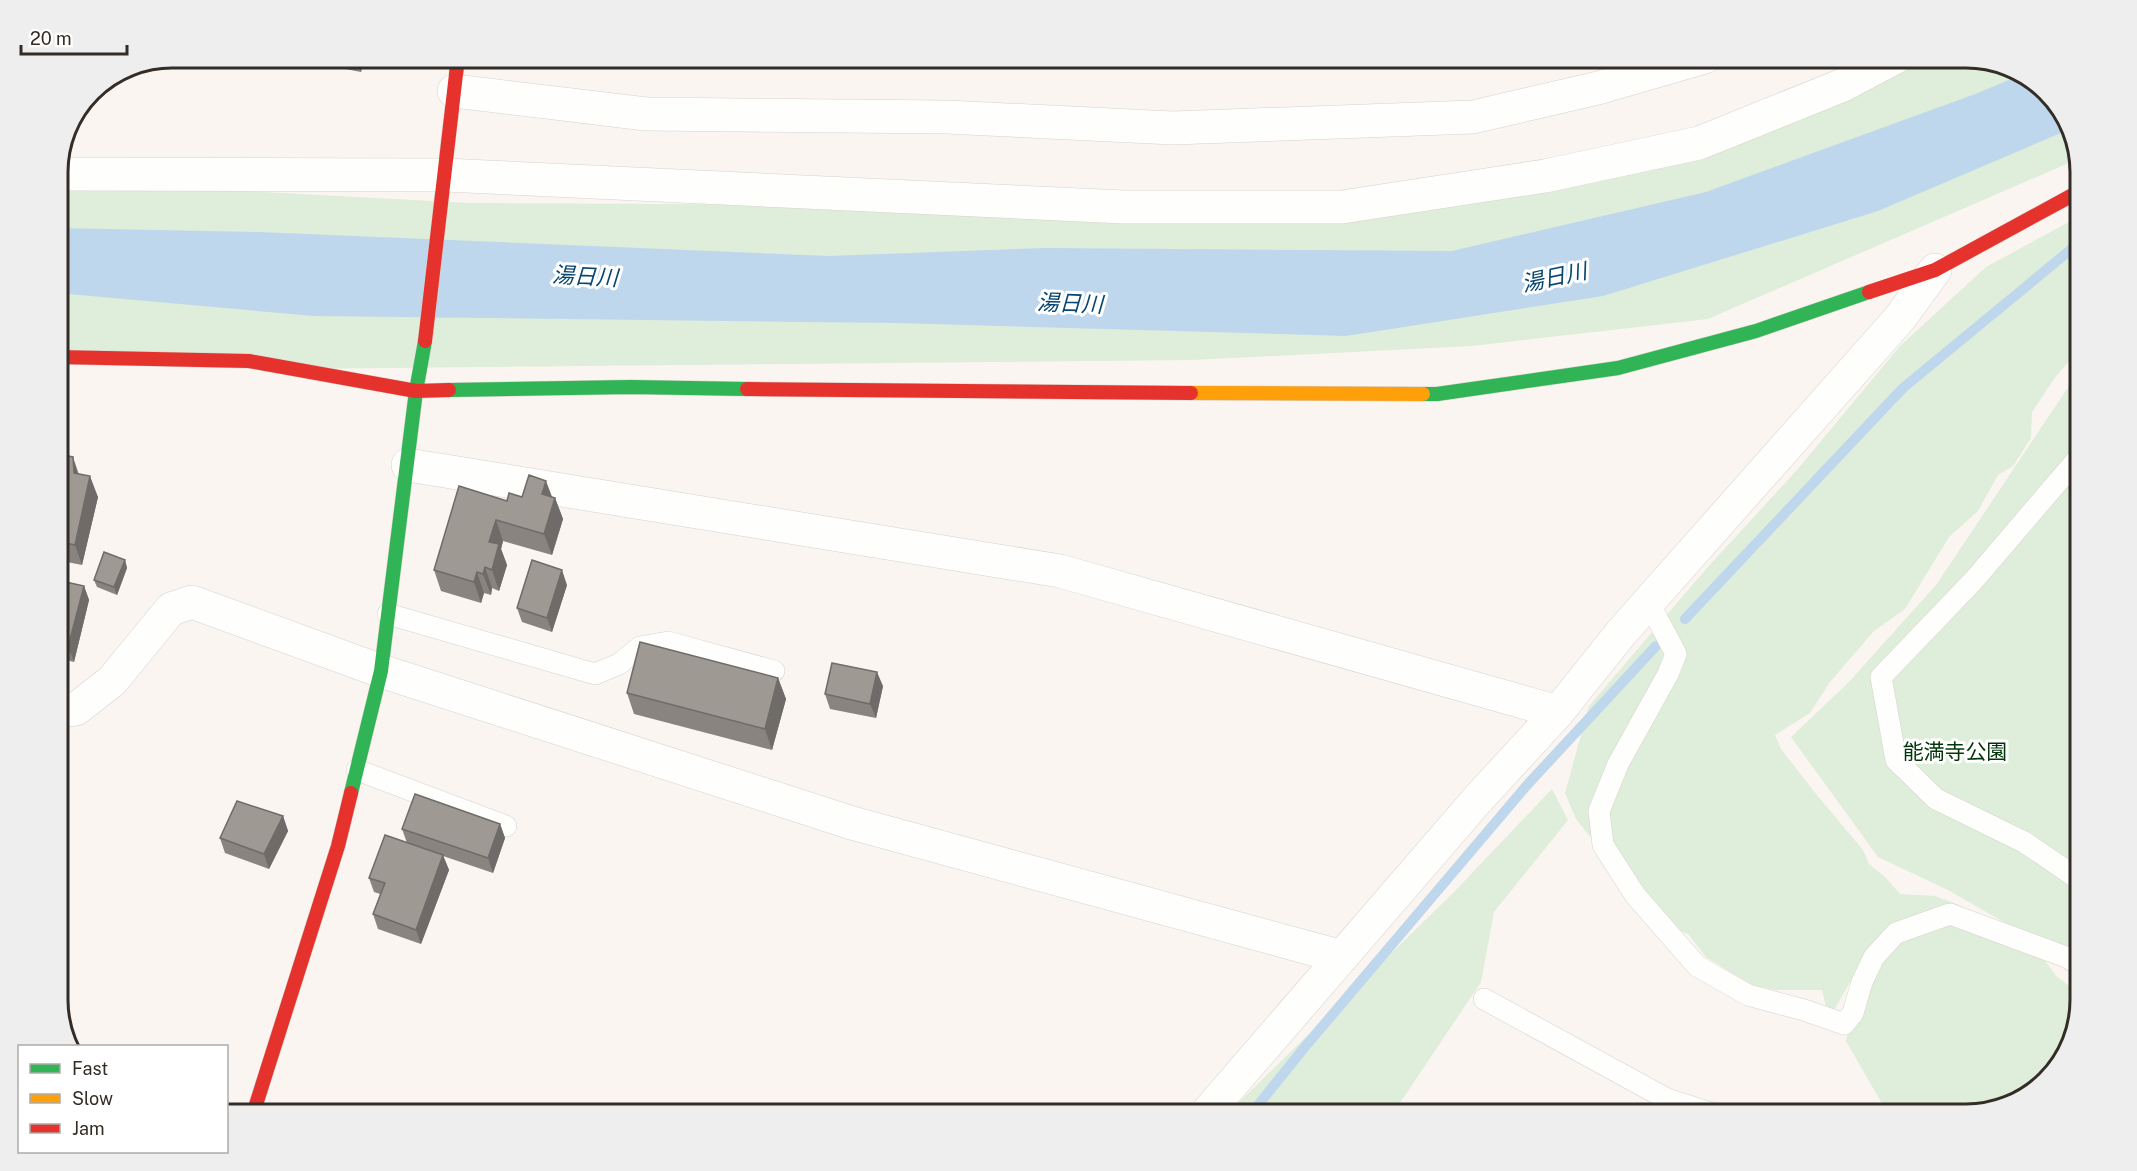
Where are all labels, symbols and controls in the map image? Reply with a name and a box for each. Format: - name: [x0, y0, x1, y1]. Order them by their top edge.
- scale bar: [21, 18, 128, 56]
- text: 20 m: [30, 28, 72, 49]
- water label: 湯日川: [1519, 257, 1591, 297]
- water label: 湯日川: [551, 261, 621, 291]
- water label: 湯日川: [1037, 289, 1105, 317]
- park label: 能満寺公園: [1903, 739, 2008, 764]
- legend: [18, 1045, 228, 1153]
- text: Fast: [72, 1058, 108, 1079]
- text: Slow: [72, 1088, 113, 1109]
- text: Jam: [72, 1118, 105, 1139]

